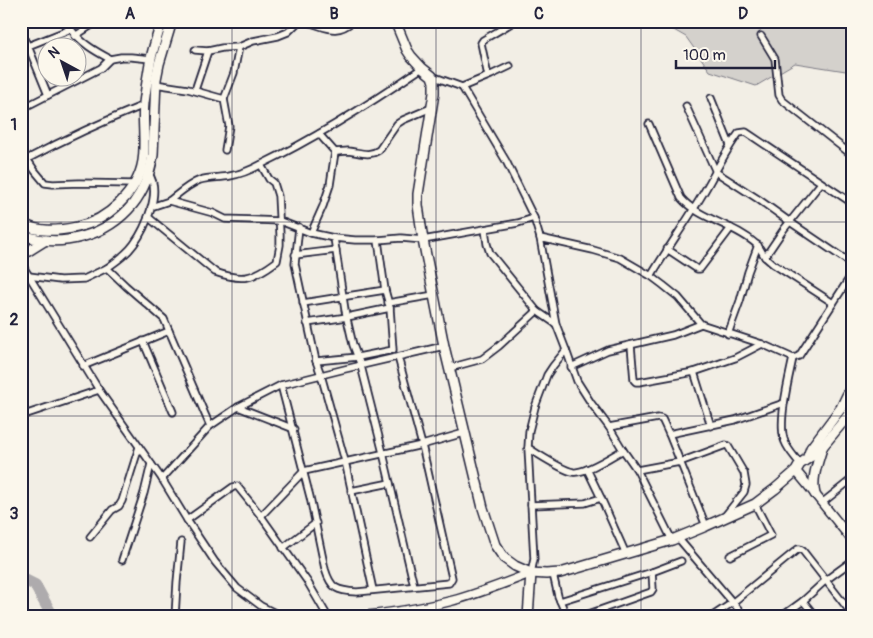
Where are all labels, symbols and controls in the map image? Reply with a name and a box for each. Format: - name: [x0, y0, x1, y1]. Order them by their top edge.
- text: A: [125, 4, 136, 24]
- text: B: [329, 4, 339, 24]
- text: C: [534, 4, 544, 24]
- text: D: [738, 4, 748, 24]
- north arrow: [38, 38, 88, 88]
- scale bar: [676, 38, 774, 70]
- text: N: [45, 43, 63, 62]
- text: 100 m: [683, 46, 726, 65]
- text: 1: [11, 115, 17, 135]
- text: 2: [10, 310, 19, 330]
- text: 3: [10, 504, 19, 524]

